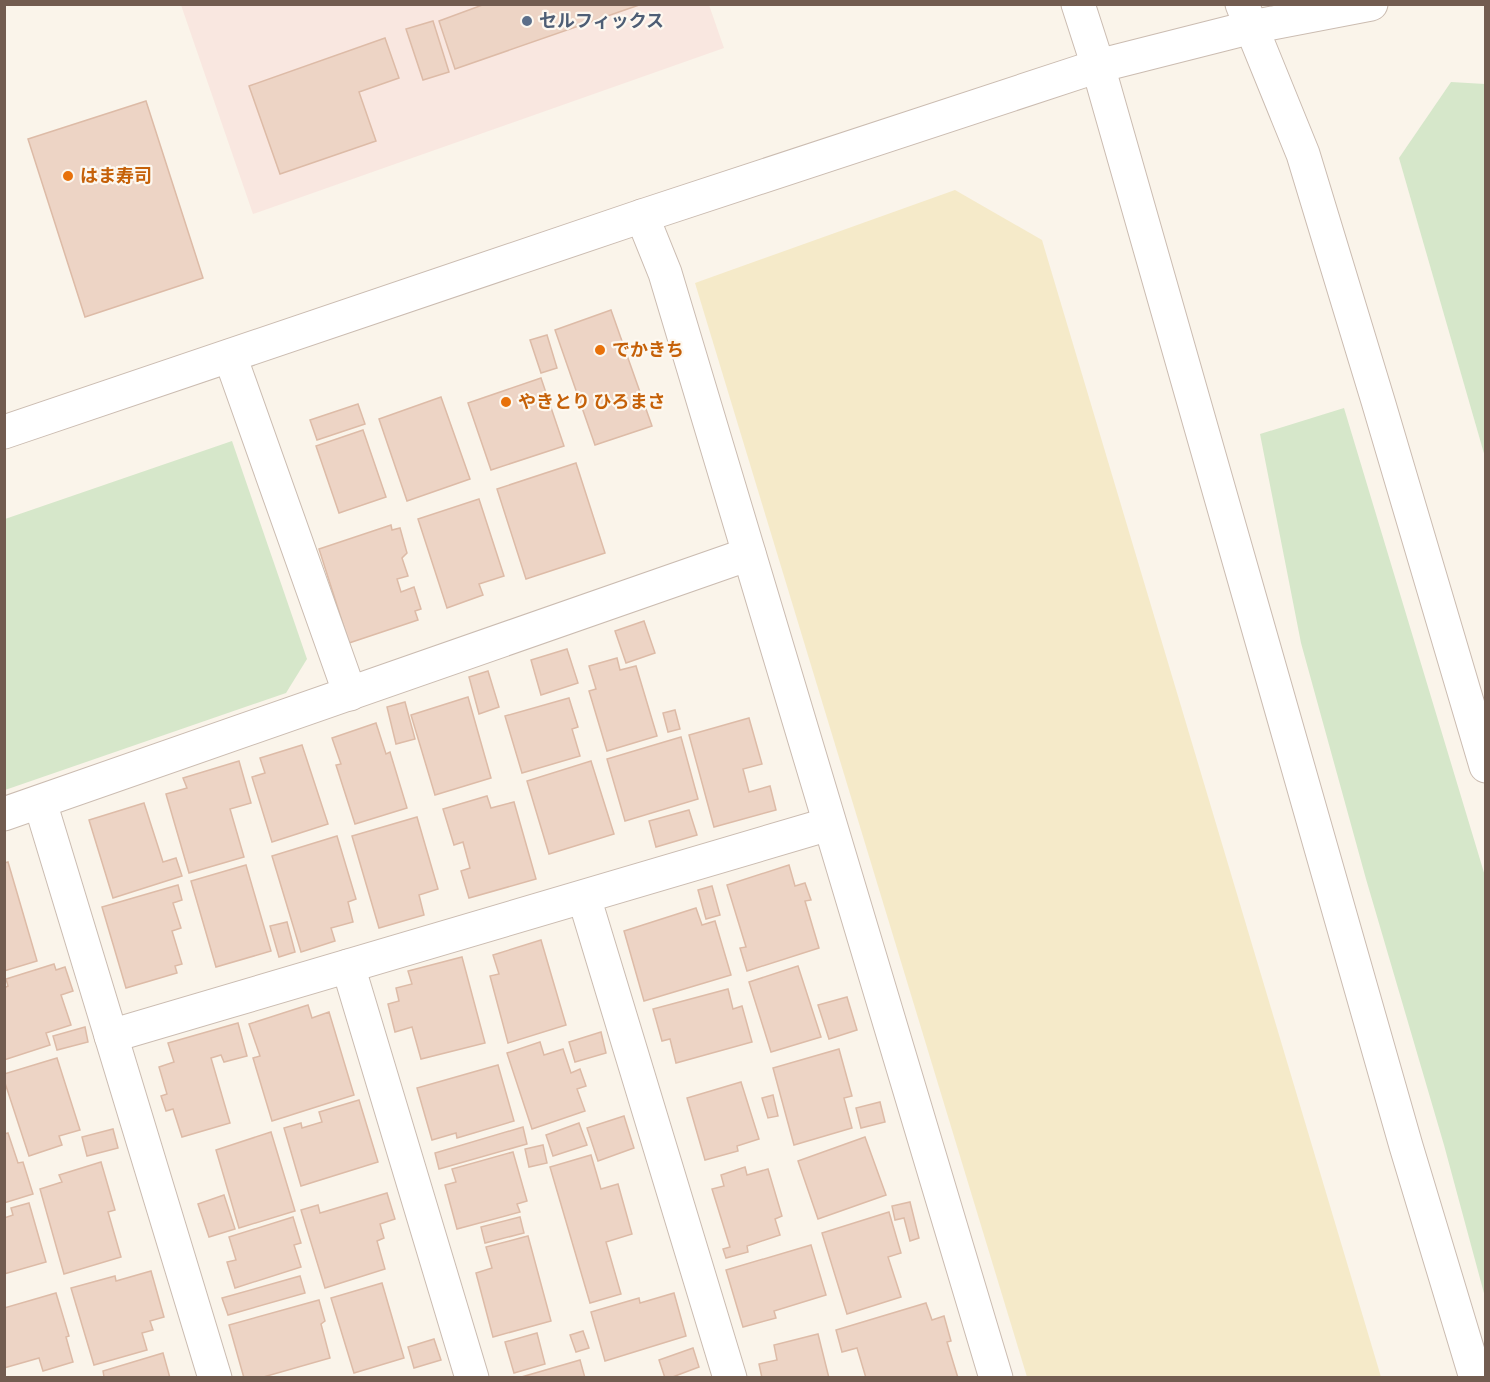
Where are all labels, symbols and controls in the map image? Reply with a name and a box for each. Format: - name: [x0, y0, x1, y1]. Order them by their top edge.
- place label: セルフィックス: [539, 9, 664, 34]
- marker: セルフィックス: [520, 14, 534, 28]
- place label: はま寿司: [80, 164, 152, 189]
- marker: はま寿司: [61, 169, 75, 183]
- place label: でかきち: [612, 338, 684, 363]
- marker: でかきち: [593, 343, 607, 357]
- place label: やきとり ひろまさ: [518, 390, 666, 415]
- marker: やきとり ひろまさ: [499, 395, 513, 409]

